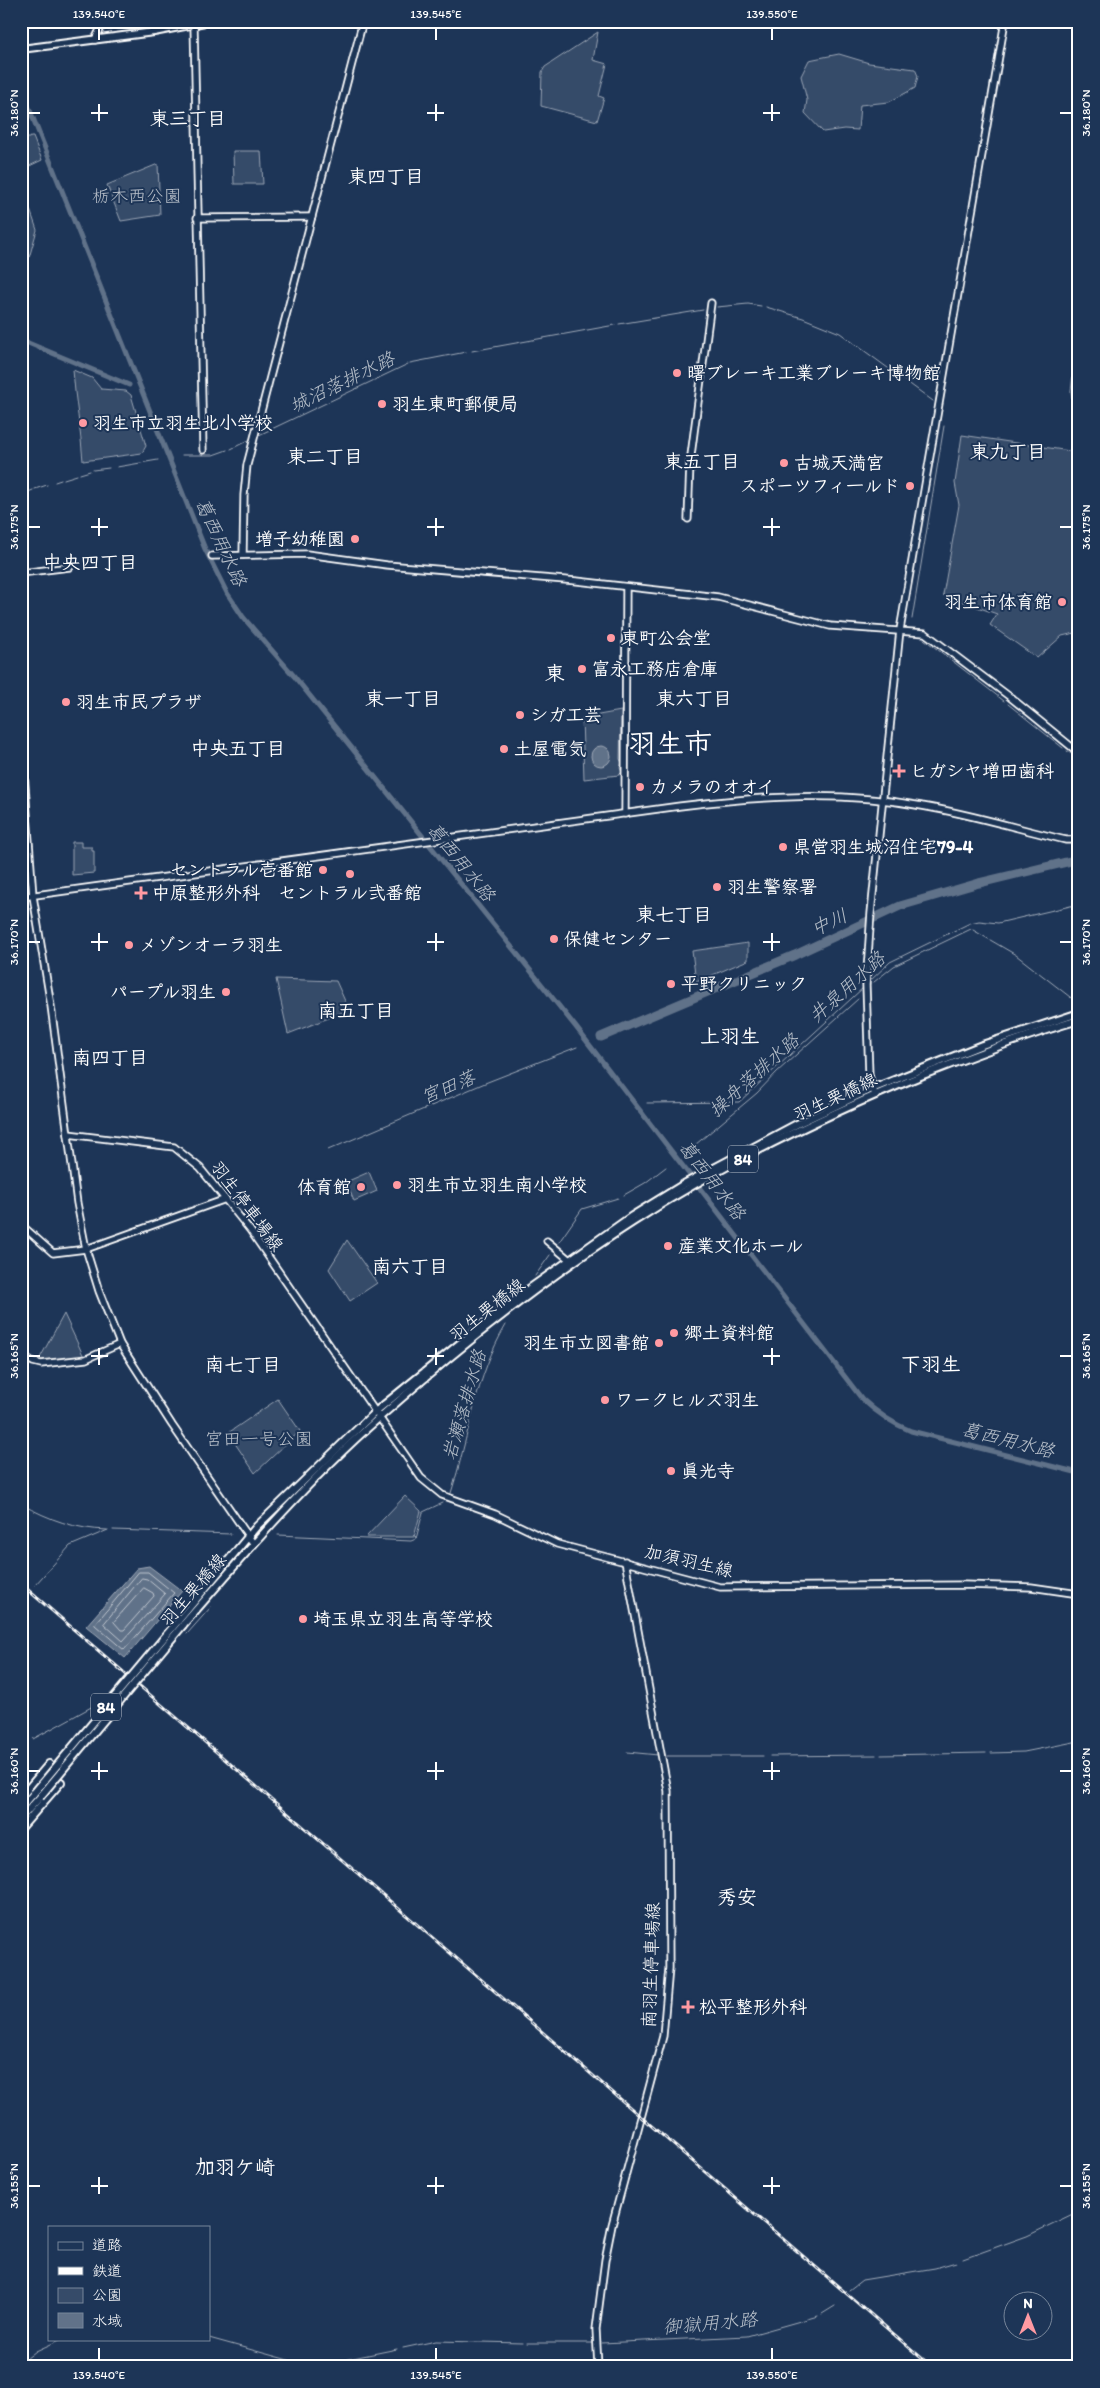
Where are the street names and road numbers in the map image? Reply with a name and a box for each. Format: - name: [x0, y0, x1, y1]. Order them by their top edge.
- street label: 羽生栗橋線: [790, 1068, 880, 1126]
- road number: 84: [728, 1146, 758, 1172]
- street label: 羽生停車場線: [206, 1156, 288, 1256]
- street label: 羽生栗橋線: [445, 1274, 529, 1346]
- street label: 加須羽生線: [643, 1540, 735, 1582]
- street label: 羽生栗橋線: [155, 1549, 231, 1631]
- road number: 84: [91, 1694, 121, 1720]
- street label: 南羽生停車場線: [638, 1902, 664, 2028]

